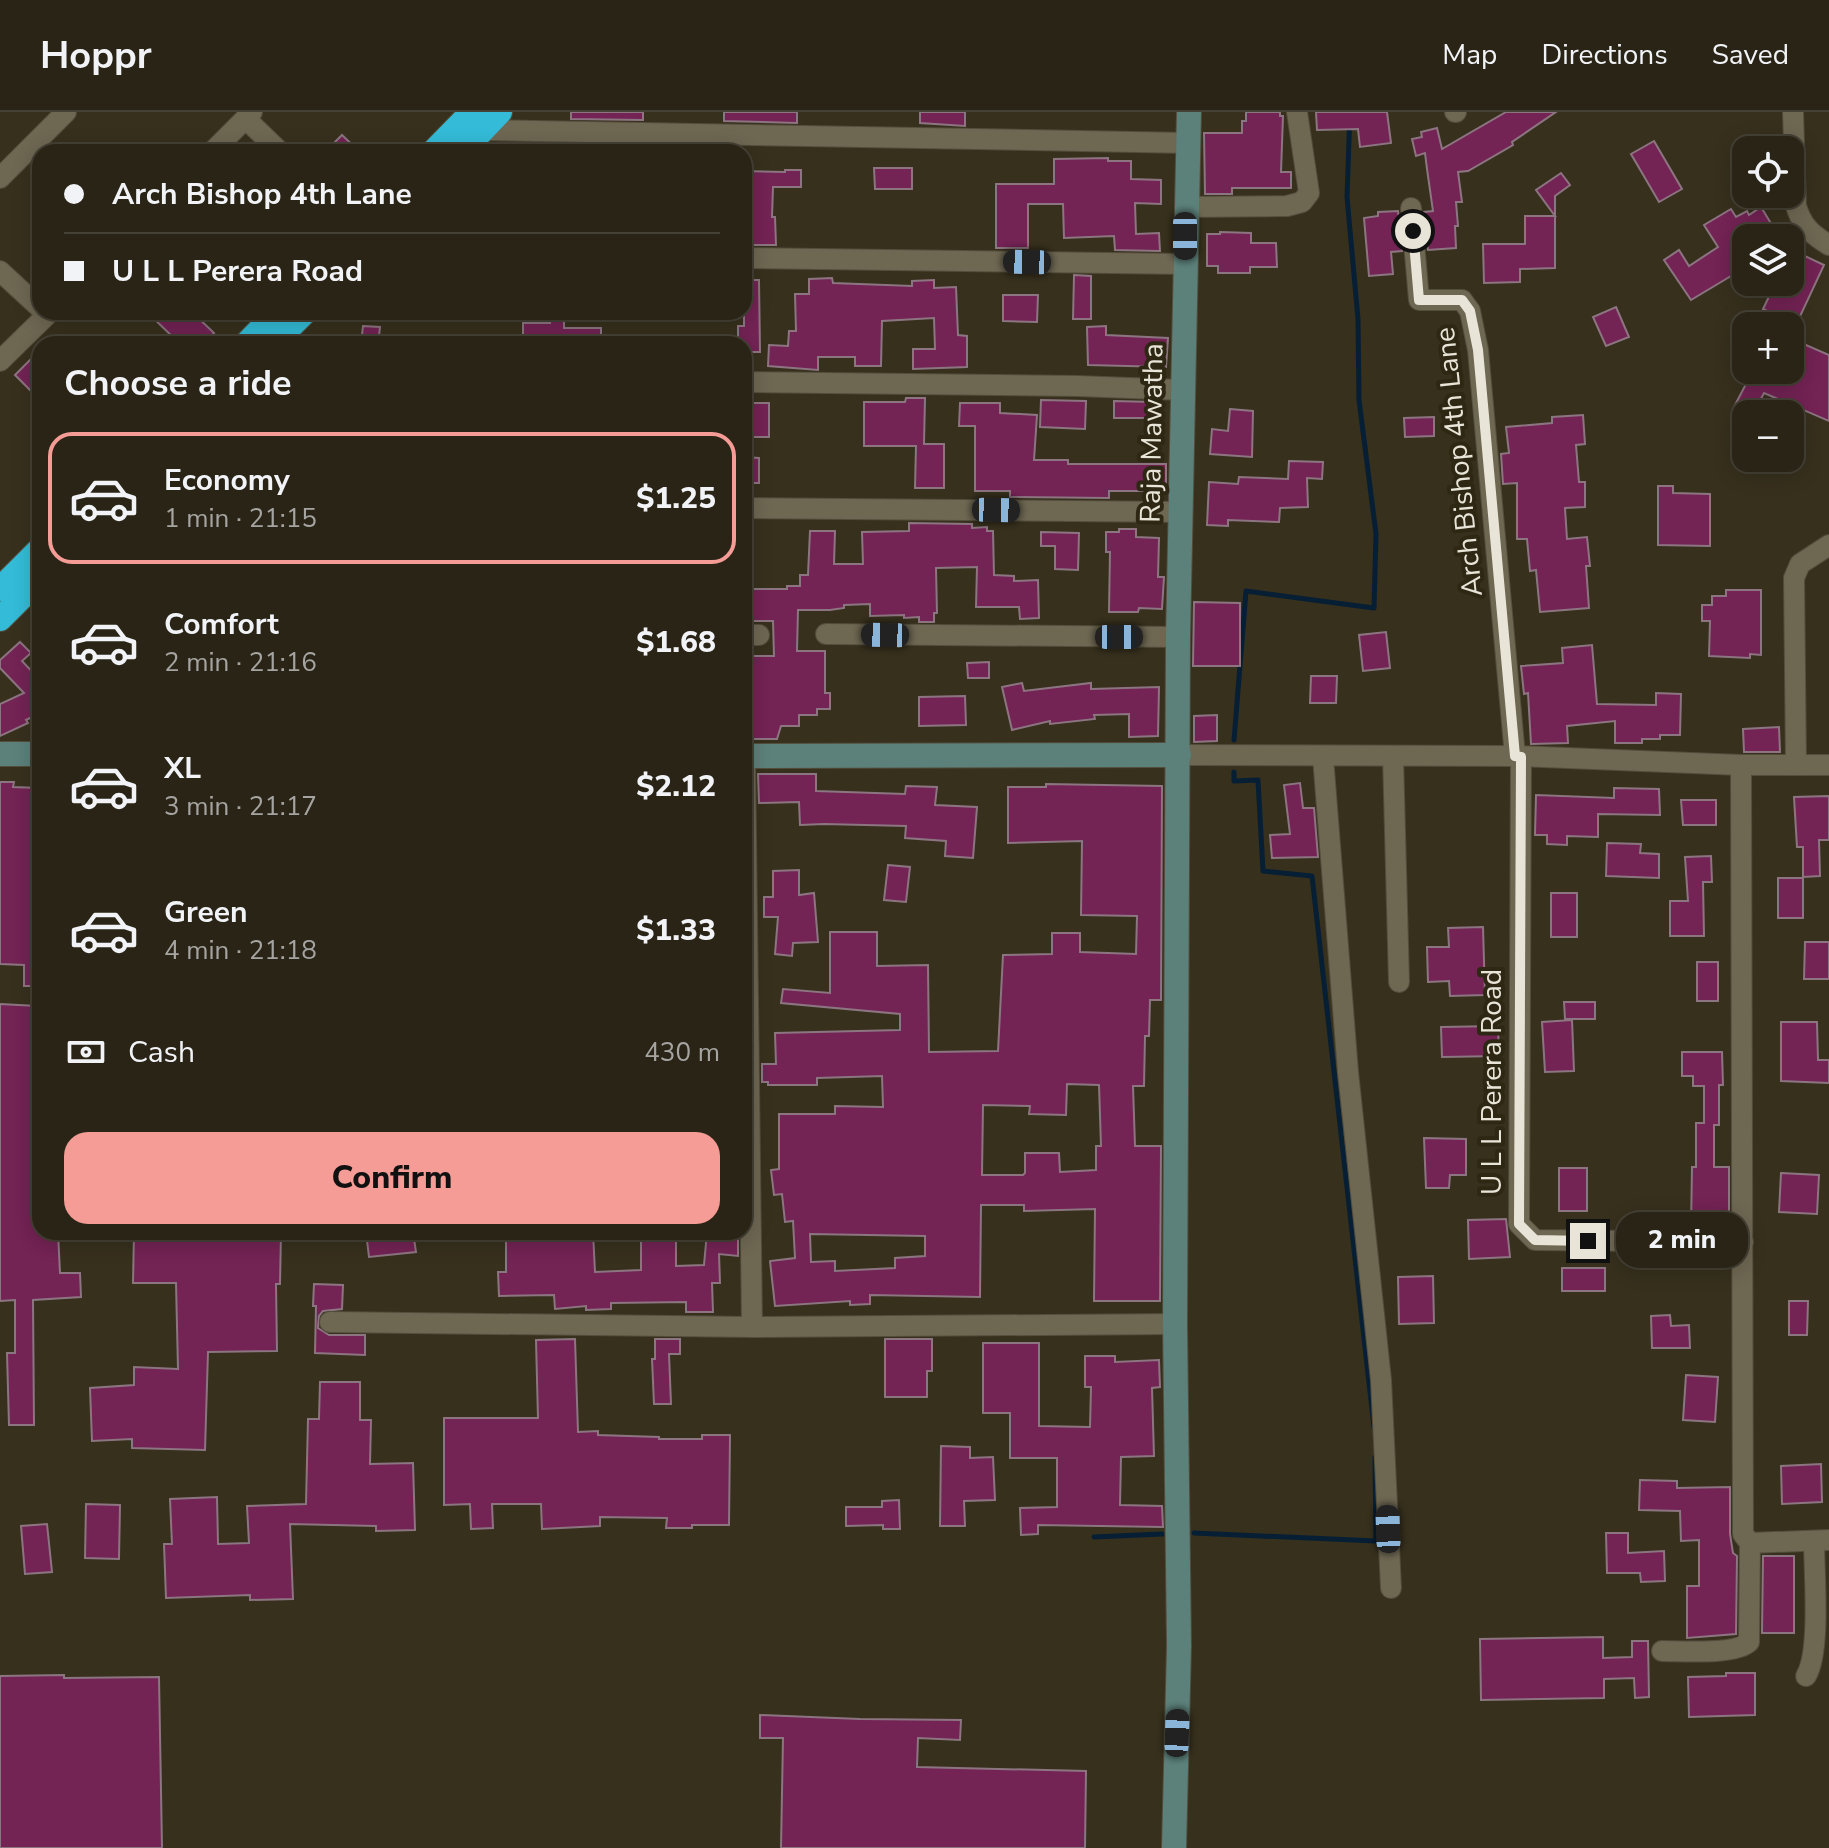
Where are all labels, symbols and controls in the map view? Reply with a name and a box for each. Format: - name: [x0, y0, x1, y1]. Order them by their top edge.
- text: Hoppr: [40, 30, 152, 81]
- text: Map: [1442, 36, 1497, 74]
- text: Directions: [1541, 36, 1668, 74]
- text: Saved: [1712, 36, 1789, 74]
- map controls: [1732, 136, 1804, 472]
- button: locate: [1732, 136, 1804, 208]
- text: Arch Bishop 4th Lane: [112, 174, 412, 215]
- car: [1173, 212, 1197, 260]
- route start: [1395, 213, 1431, 249]
- button: layers: [1732, 224, 1804, 296]
- car: [1003, 250, 1051, 274]
- text: U L L Perera Road: [112, 251, 363, 292]
- button: +: [1732, 312, 1804, 384]
- street label: Arch Bishop 4th Lane: [1426, 325, 1492, 599]
- street label: Raja Mawatha: [1131, 343, 1173, 523]
- text: Choose a ride: [64, 359, 292, 408]
- button: −: [1732, 400, 1804, 472]
- text: Economy: [164, 460, 290, 501]
- icon: car: [68, 462, 140, 534]
- text: $1.25: [636, 478, 716, 519]
- car: [972, 498, 1020, 522]
- text: 1 min · 21:15: [164, 501, 317, 536]
- text: Comfort: [164, 604, 279, 645]
- icon: car: [68, 606, 140, 678]
- text: $1.68: [636, 622, 716, 663]
- car: [861, 623, 909, 647]
- car: [1095, 625, 1143, 649]
- text: 2 min · 21:16: [164, 645, 317, 680]
- text: XL: [164, 748, 201, 789]
- icon: car: [68, 750, 140, 822]
- text: $2.12: [636, 766, 716, 807]
- text: 3 min · 21:17: [164, 789, 317, 824]
- text: Green: [164, 892, 248, 933]
- icon: car: [68, 894, 140, 966]
- text: $1.33: [636, 910, 716, 951]
- text: 4 min · 21:18: [164, 933, 317, 968]
- street label: U L L Perera Road: [1473, 969, 1511, 1195]
- icon: cash: [64, 1030, 108, 1074]
- text: Cash: [128, 1032, 195, 1073]
- text: 430 m: [644, 1035, 720, 1070]
- button: Confirm: [64, 1132, 720, 1224]
- callout: 2 min: [1616, 1213, 1748, 1269]
- text: 2 min: [1648, 1222, 1716, 1257]
- route end: [1570, 1223, 1606, 1259]
- car: [1375, 1505, 1401, 1553]
- car: [1164, 1709, 1190, 1757]

